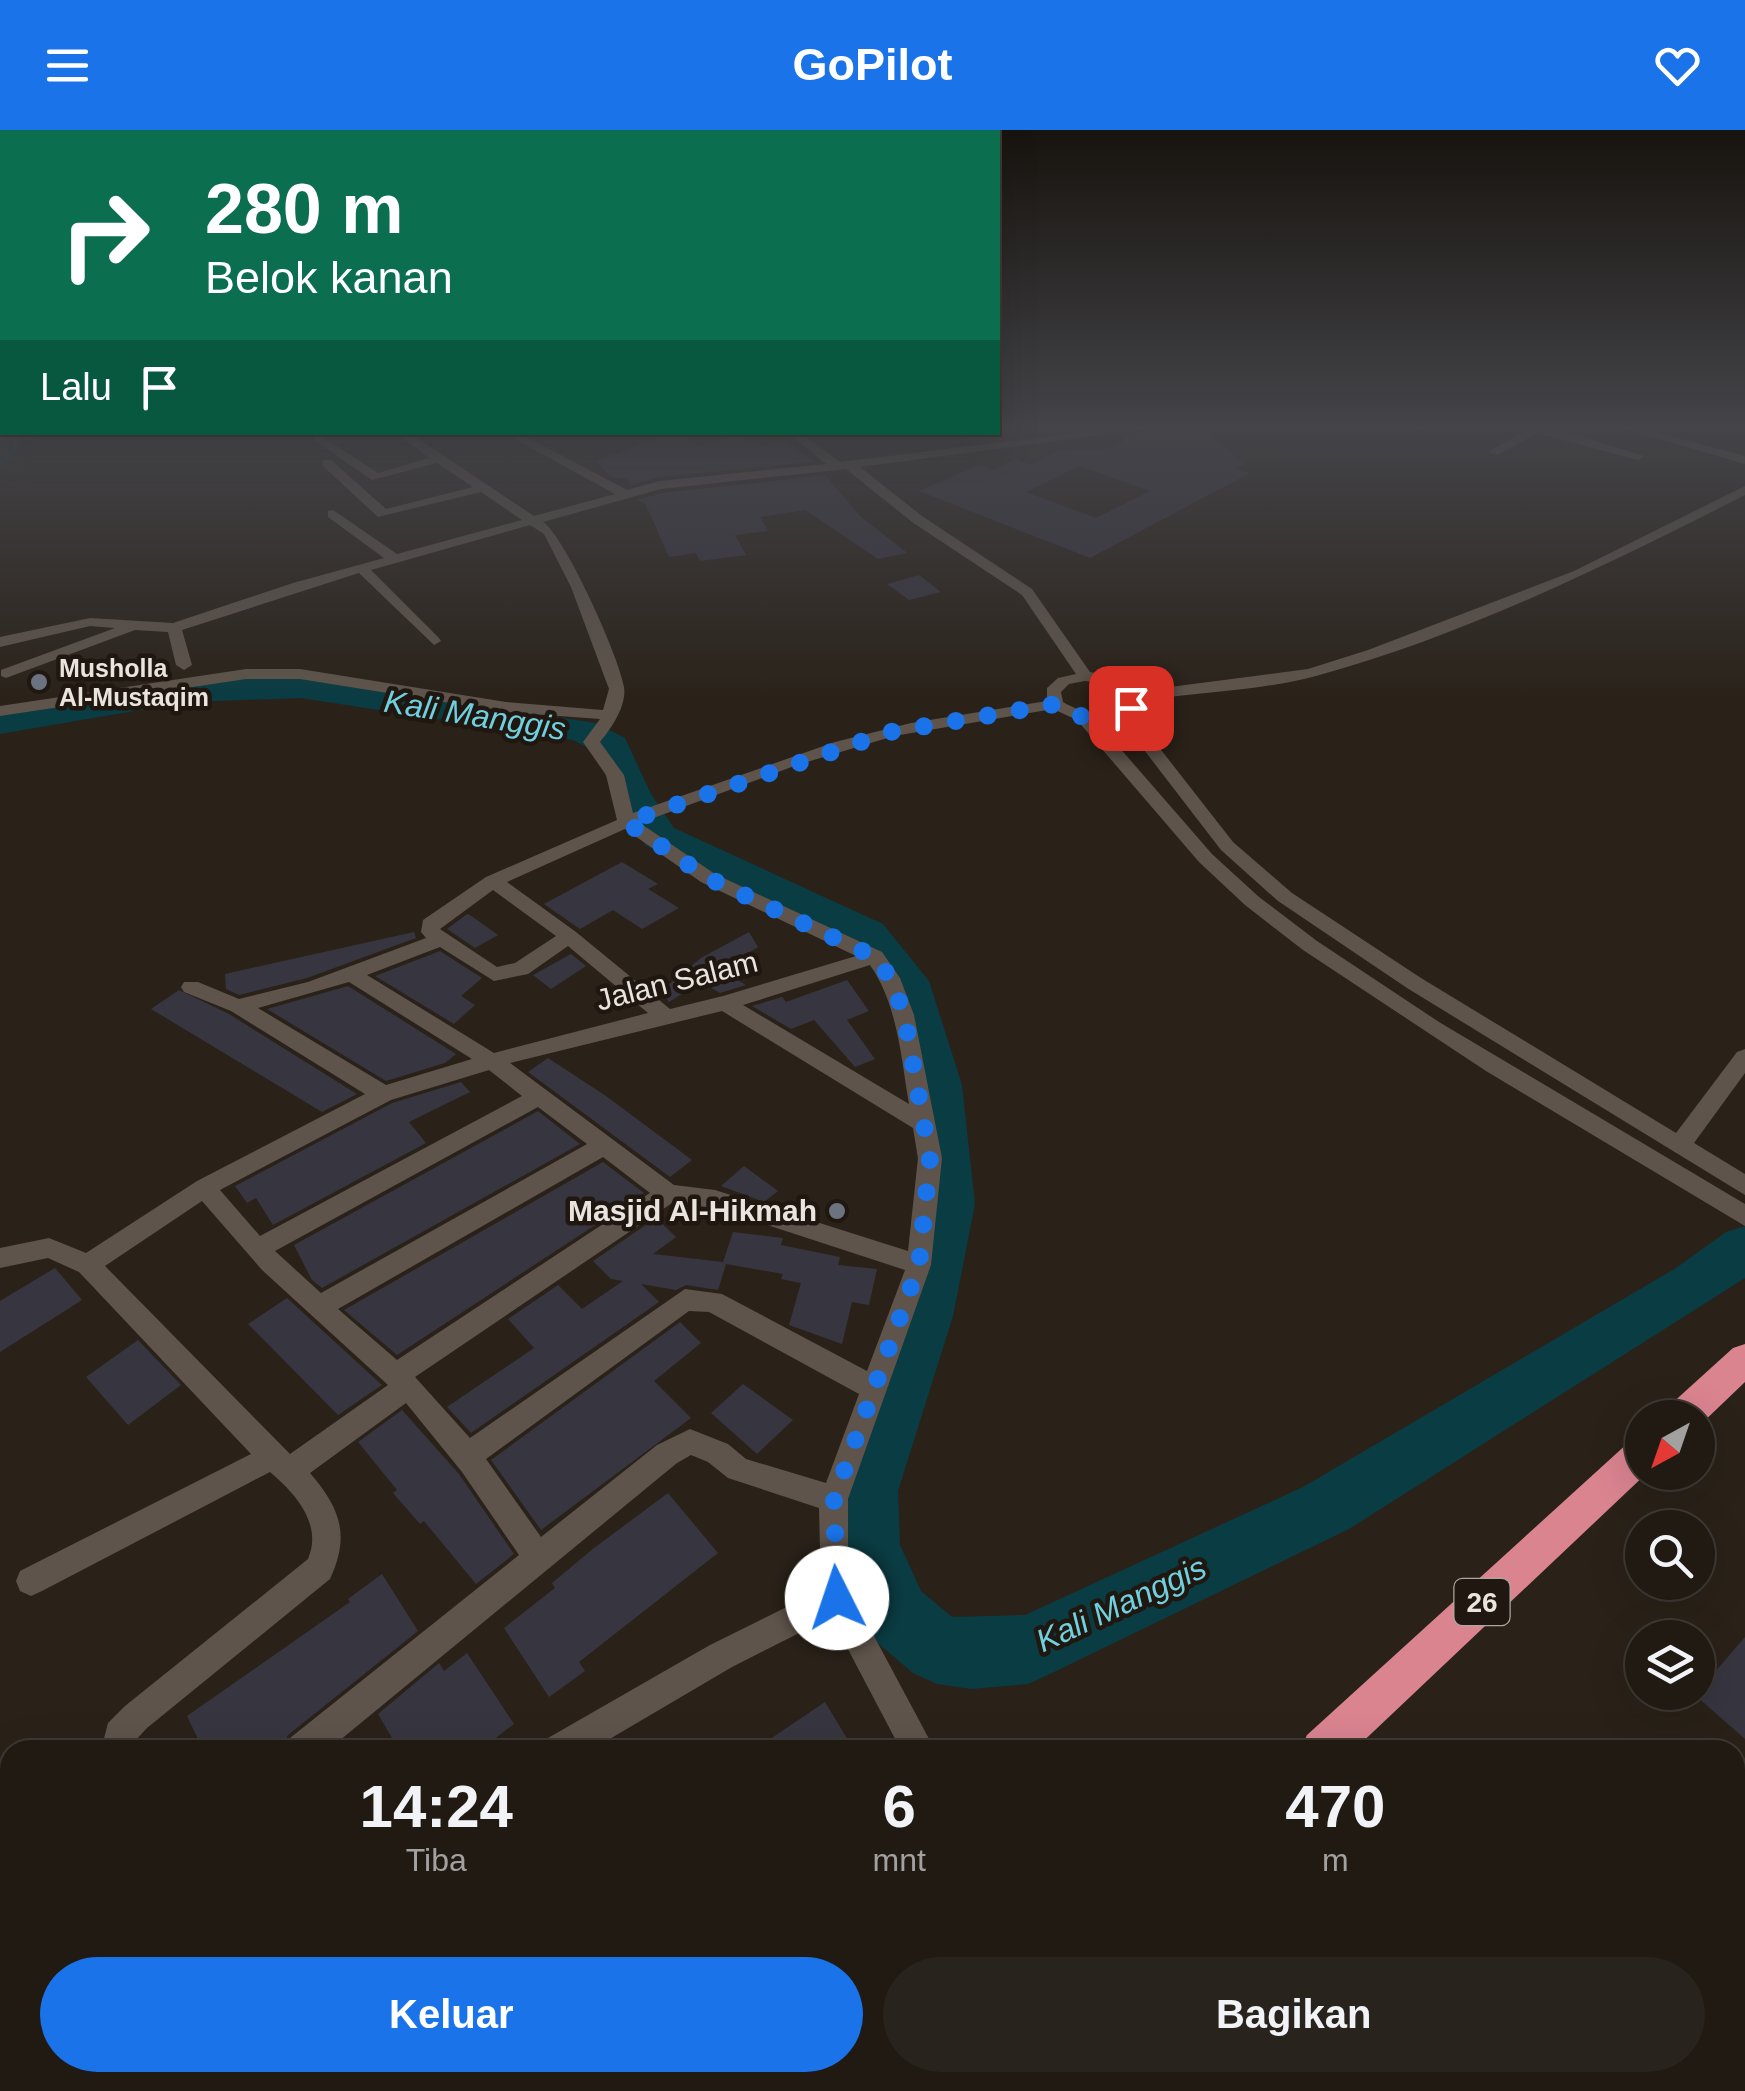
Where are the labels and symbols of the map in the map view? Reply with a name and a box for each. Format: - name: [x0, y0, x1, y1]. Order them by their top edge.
- place label: Musholla Al-Mustaqim: [59, 654, 209, 711]
- pin: [1089, 666, 1174, 751]
- marker: Musholla Al-Mustaqim: [28, 671, 50, 693]
- water label: Kali Manggis: [382, 683, 568, 747]
- street label: Jalan Salam: [593, 945, 761, 1016]
- place label: Masjid Al-Hikmah: [568, 1194, 817, 1227]
- marker: Masjid Al-Hikmah: [826, 1200, 848, 1222]
- north arrow: [1625, 1400, 1715, 1490]
- position arrow: [785, 1546, 889, 1650]
- water label: Kali Manggis: [1030, 1549, 1212, 1659]
- road number: 26: [1454, 1579, 1510, 1625]

